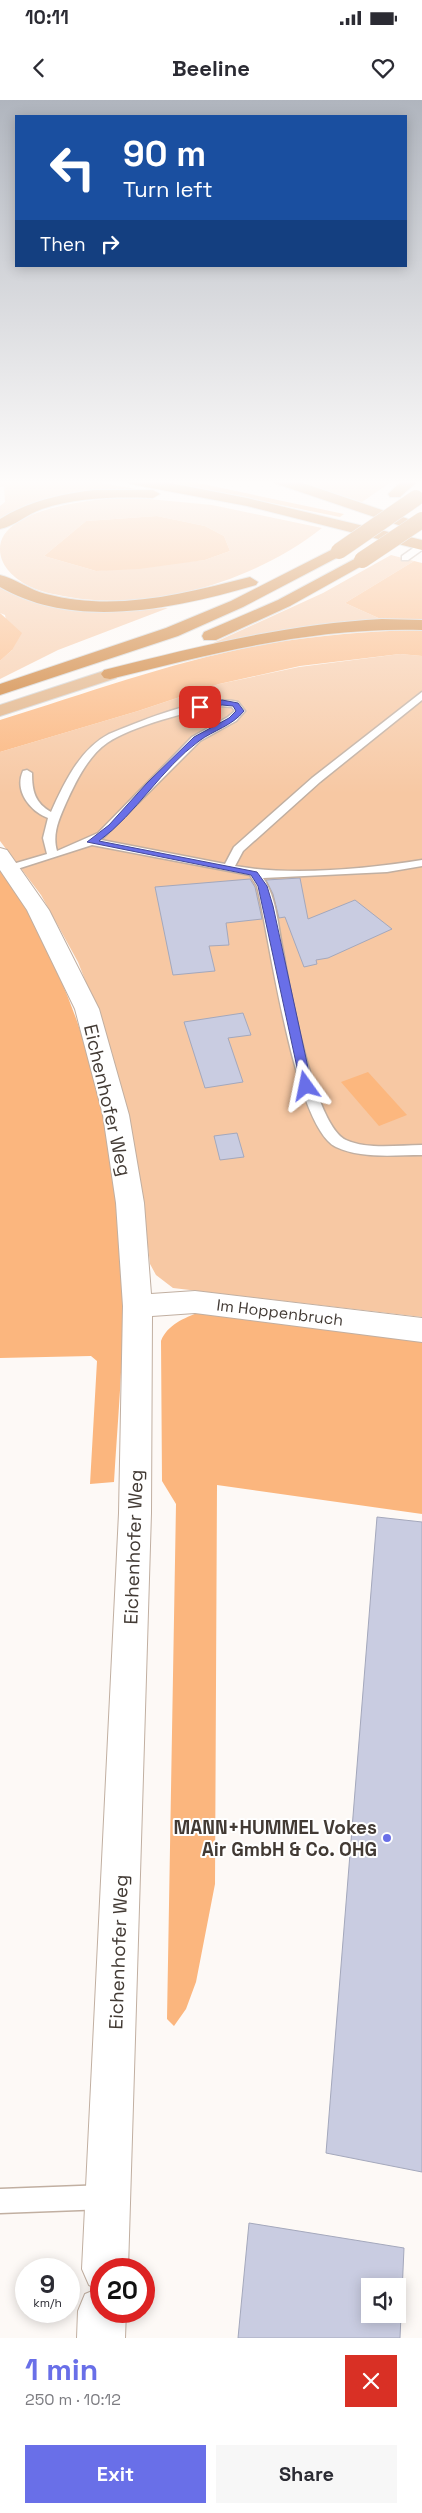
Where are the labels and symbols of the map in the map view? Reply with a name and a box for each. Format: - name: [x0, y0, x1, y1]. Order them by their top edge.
- pin: [179, 686, 221, 728]
- street label: Eichenhofer Weg: [78, 1022, 137, 1179]
- position arrow: [279, 1059, 331, 1111]
- street label: Im Hoppenbruch: [215, 1294, 345, 1331]
- street label: Eichenhofer Weg: [118, 1469, 149, 1625]
- place label: MANN+HUMMEL Vokes Air GmbH & Co. OHG: [173, 1815, 377, 1862]
- marker: MANN+HUMMEL Vokes Air GmbH & Co. OHG: [381, 1832, 393, 1844]
- street label: Eichenhofer Weg: [103, 1874, 134, 2030]
- speed limit sign: 20: [90, 2258, 155, 2323]

